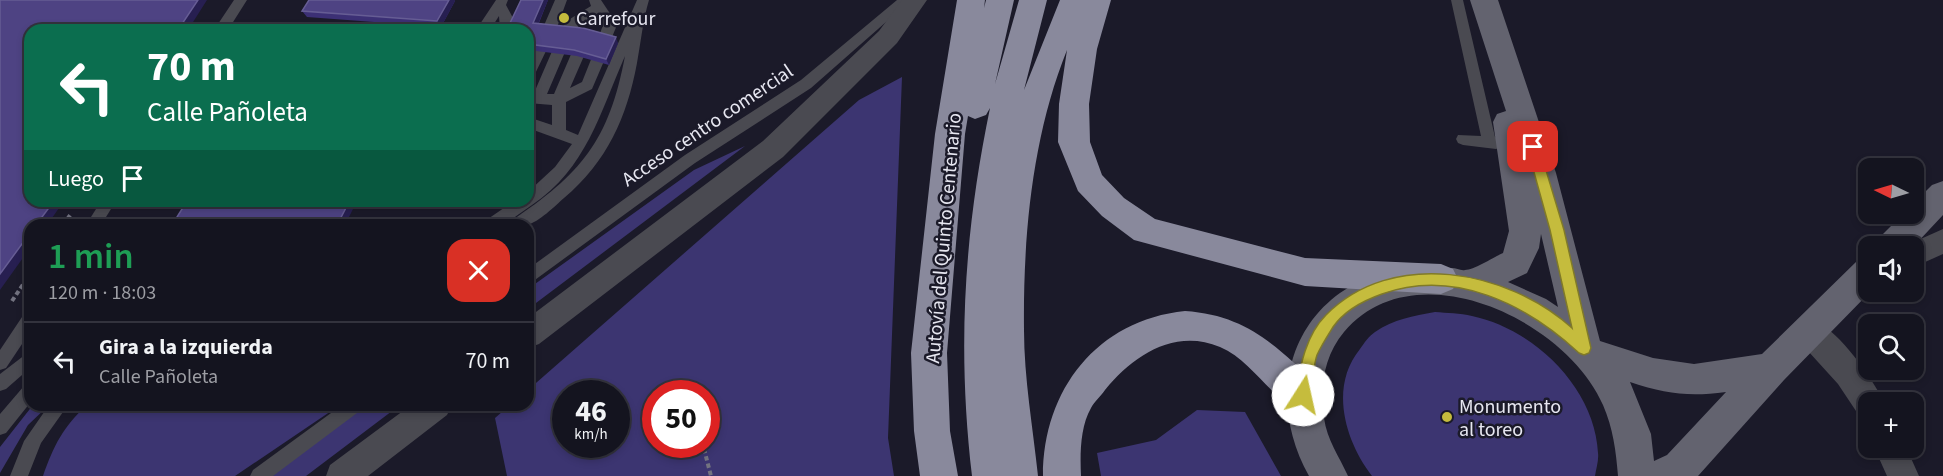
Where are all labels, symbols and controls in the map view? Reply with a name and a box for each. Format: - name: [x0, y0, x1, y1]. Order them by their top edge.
- place label: Carrefour: [576, 5, 655, 33]
- marker: Carrefour: [557, 11, 571, 25]
- text: 70 m: [147, 37, 236, 97]
- icon: left: [48, 48, 126, 126]
- street label: Acceso centro comercial: [616, 58, 799, 194]
- text: Calle Pañoleta: [147, 93, 308, 132]
- street label: Autovía del Quinto Centenario: [919, 112, 969, 364]
- pin: [1507, 121, 1558, 172]
- icon: arrive: [1516, 130, 1549, 163]
- north arrow: [1858, 158, 1924, 224]
- map controls: [1858, 158, 1924, 458]
- icon: arrive: [116, 162, 149, 195]
- text: Luego: [48, 163, 104, 195]
- text: 1 min: [48, 231, 134, 282]
- button: sound: [1858, 236, 1924, 302]
- button: close: [447, 239, 510, 302]
- text: 120 m · 18:03: [48, 279, 156, 307]
- button: search: [1858, 314, 1924, 380]
- text: Gira a la izquierda: [99, 331, 273, 363]
- icon: left: [48, 345, 81, 378]
- text: 70 m: [465, 345, 510, 377]
- text: Calle Pañoleta: [99, 363, 218, 391]
- position arrow: [1271, 363, 1335, 427]
- speed limit sign: 50: [642, 380, 720, 458]
- text: 46: [575, 390, 607, 433]
- button: +: [1858, 392, 1924, 458]
- place label: Monumento al toreo: [1459, 393, 1561, 444]
- marker: Monumento al toreo: [1440, 410, 1454, 424]
- text: km/h: [574, 424, 608, 445]

